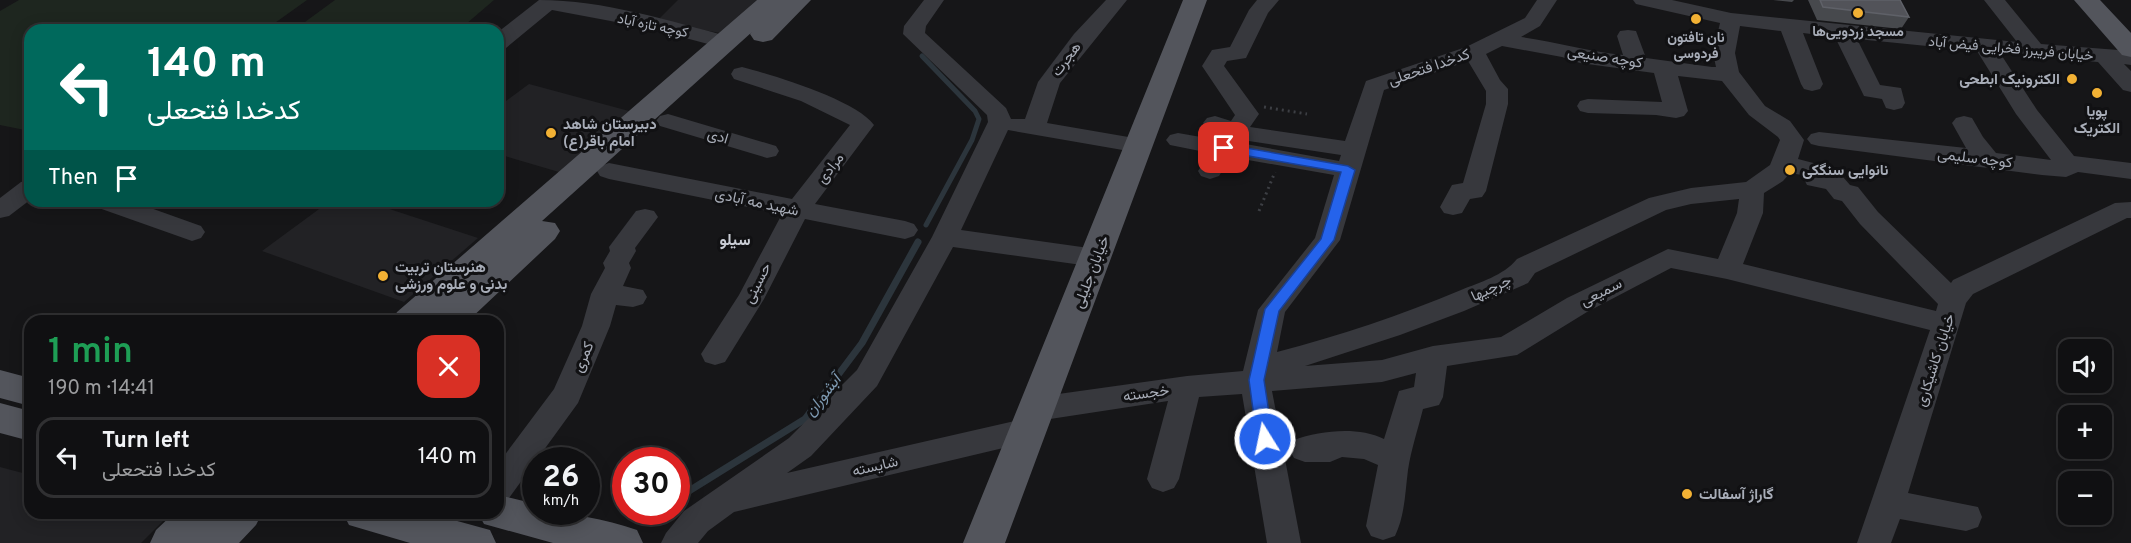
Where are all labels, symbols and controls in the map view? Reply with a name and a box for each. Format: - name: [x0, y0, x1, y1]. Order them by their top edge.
- marker: مسجد زردویی‌ها: [1851, 6, 1865, 20]
- street label: کوچه تازه آباد: [616, 11, 690, 42]
- marker: نان تافتون فردوسی: [1689, 12, 1703, 26]
- place label: مسجد زردویی‌ها: [1812, 24, 1904, 41]
- place label: نان تافتون فردوسی: [1667, 30, 1725, 63]
- street label: خیابان فریبرز فخرایی فیض آباد: [1928, 34, 2094, 65]
- text: 140 m: [147, 39, 266, 92]
- street label: هجرت: [1048, 39, 1086, 81]
- street label: کوچه صنیعی: [1566, 43, 1644, 74]
- street label: کدخدا فتحعلی: [1386, 45, 1473, 91]
- icon: left: [48, 48, 126, 126]
- place label: الکترونیک ابطحی: [1959, 71, 2060, 90]
- marker: الکترونیک ابطحی: [2065, 72, 2079, 86]
- marker: پویا الکتریک: [2090, 86, 2104, 100]
- text: کدخدا فتحعلی: [147, 95, 300, 129]
- place label: پویا الکتریک: [2074, 103, 2120, 139]
- place label: دبیرستان شاهد امام باقر(ع): [563, 116, 657, 152]
- pin: [1198, 122, 1249, 173]
- street label: ادی: [705, 125, 730, 150]
- marker: دبیرستان شاهد امام باقر(ع): [544, 126, 558, 140]
- icon: arrive: [1207, 131, 1240, 164]
- street label: کوچه سلیمی: [1936, 145, 2014, 174]
- street label: مرادی: [813, 150, 849, 188]
- icon: arrive: [110, 162, 143, 195]
- place label: نانوایی سنگکی: [1802, 162, 1888, 181]
- marker: نانوایی سنگکی: [1783, 163, 1797, 177]
- text: Then: [48, 165, 98, 192]
- street label: شهید مه آبادی: [713, 185, 800, 222]
- district label: سیلو: [720, 231, 751, 251]
- street label: خیابان جلیلی: [1070, 234, 1115, 312]
- place label: هنرستان تربیت بدنی و علوم ورزشی: [395, 259, 507, 295]
- street label: حسینی: [740, 260, 777, 307]
- marker: هنرستان تربیت بدنی و علوم ورزشی: [376, 269, 390, 283]
- street label: چرچیها: [1468, 272, 1515, 307]
- street label: سمیعی: [1578, 275, 1626, 312]
- street label: خیابان کاشیکاری: [1912, 312, 1960, 409]
- text: 1 min: [48, 330, 133, 376]
- button: close: [417, 335, 480, 398]
- street label: کمری: [569, 339, 599, 376]
- map controls: [2058, 339, 2112, 525]
- button: sound: [2058, 339, 2112, 393]
- water label: آبشوران: [801, 368, 849, 421]
- text: 190 m · 14:41: [48, 376, 155, 402]
- street label: خجسته: [1122, 382, 1171, 407]
- button: +: [2058, 405, 2112, 459]
- position arrow: [1233, 407, 1297, 471]
- text: Turn left: [102, 428, 190, 455]
- icon: left: [51, 441, 84, 474]
- text: 140 m: [418, 444, 477, 471]
- speed limit sign: 30: [612, 447, 690, 525]
- street label: شایسته: [850, 453, 900, 482]
- text: کدخدا فتحعلی: [102, 458, 216, 484]
- text: 26: [543, 460, 579, 497]
- button: −: [2058, 471, 2112, 525]
- place label: گاراژ آسفالت: [1699, 486, 1774, 505]
- marker: گاراژ آسفالت: [1680, 487, 1694, 501]
- text: km/h: [543, 492, 579, 511]

